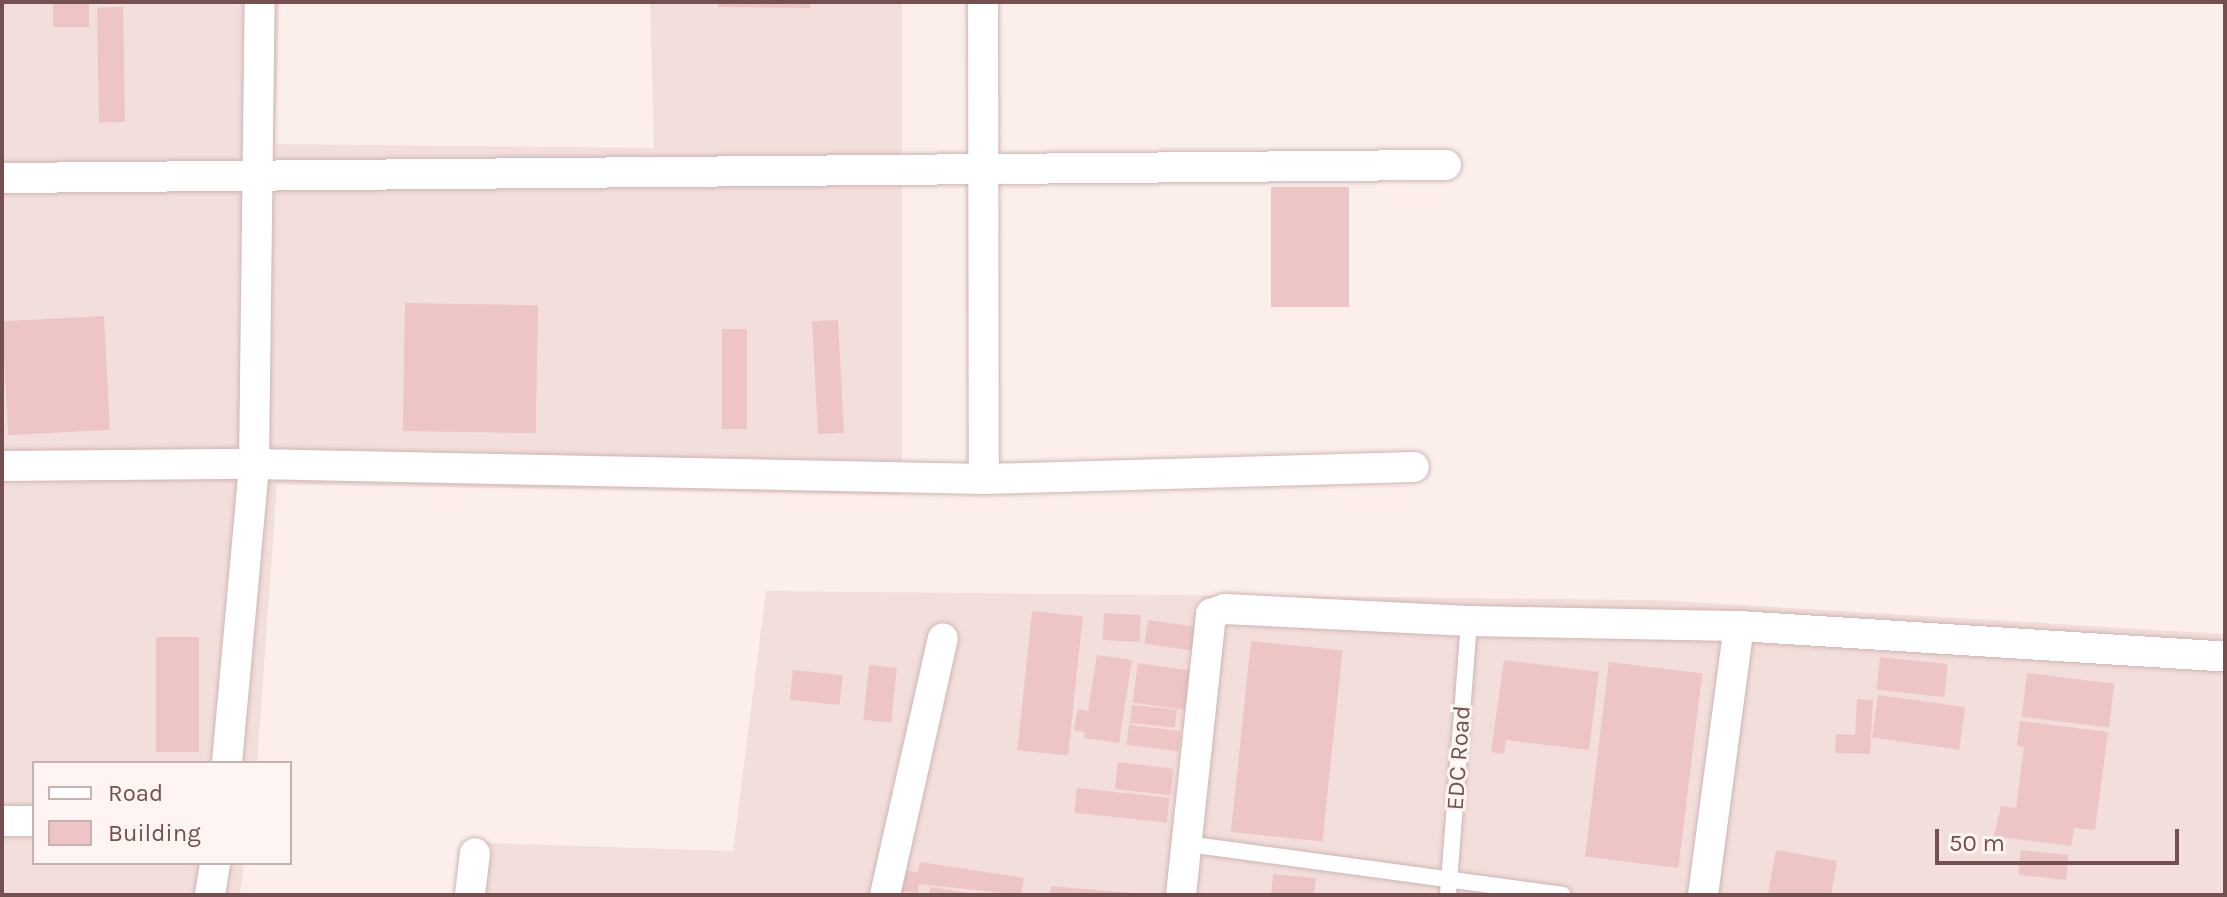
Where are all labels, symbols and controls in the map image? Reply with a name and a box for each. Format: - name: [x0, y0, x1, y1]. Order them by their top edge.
- street label: EDC Road: [1441, 705, 1477, 811]
- legend: [32, 761, 292, 865]
- text: Road: [108, 779, 163, 807]
- scale bar: [1939, 813, 2183, 863]
- text: Building: [108, 819, 201, 847]
- text: 50 m: [1949, 829, 2005, 857]

